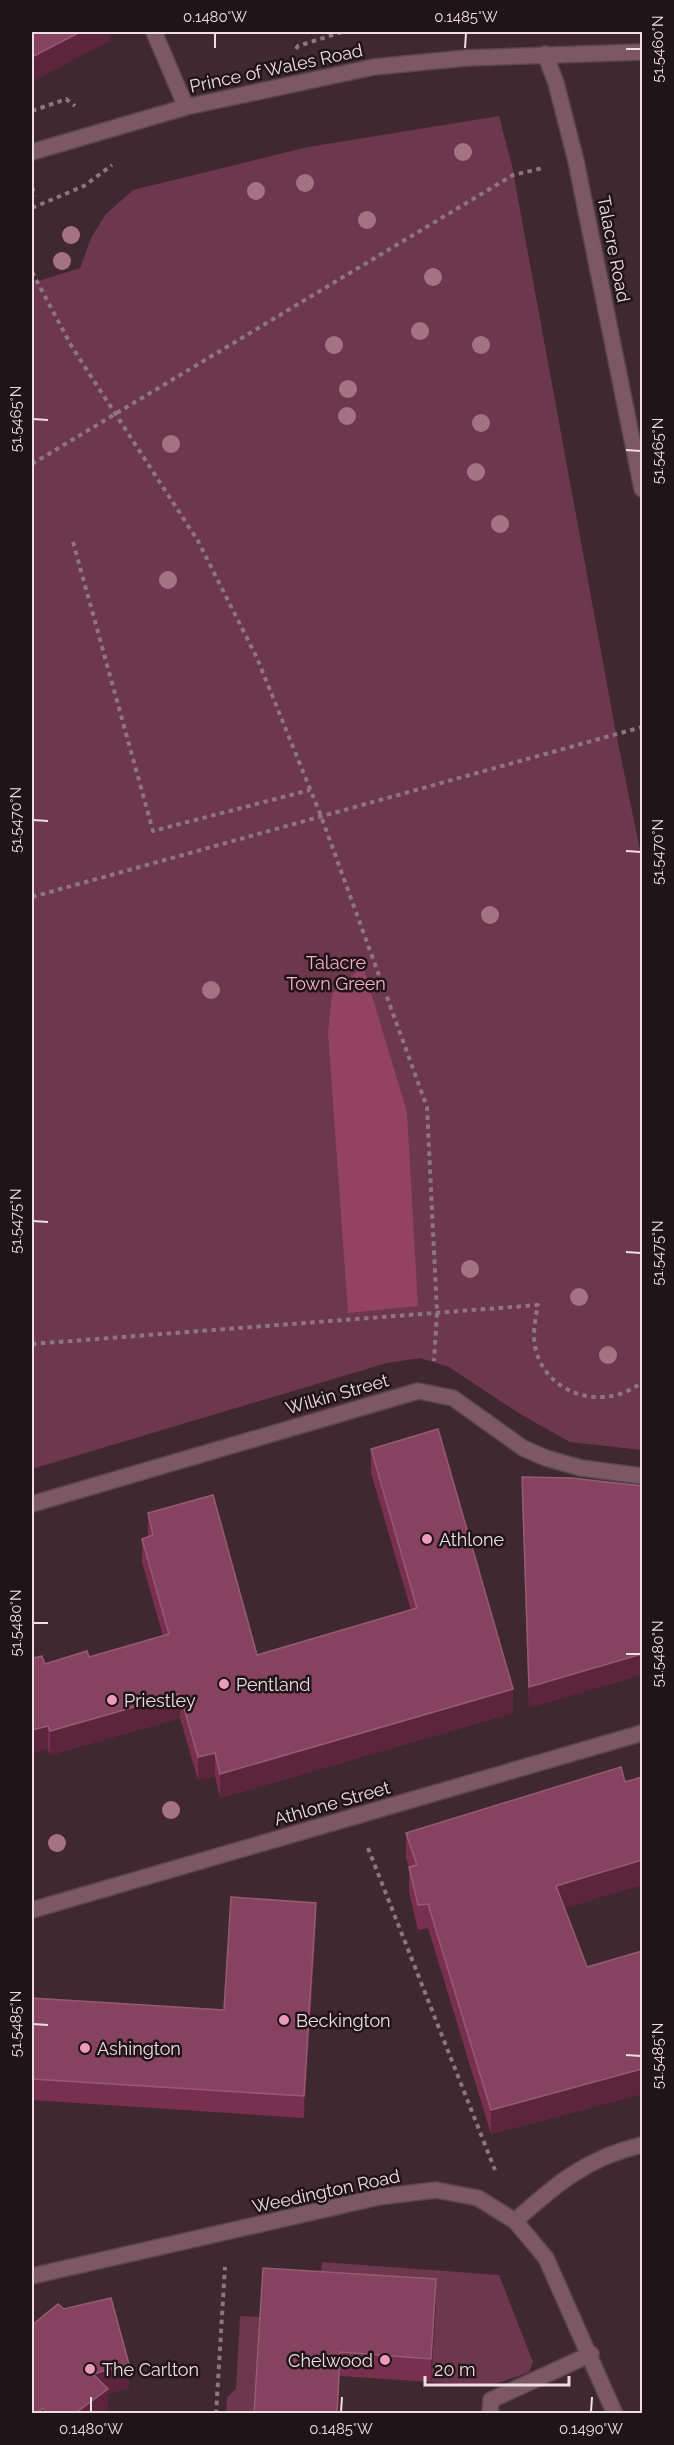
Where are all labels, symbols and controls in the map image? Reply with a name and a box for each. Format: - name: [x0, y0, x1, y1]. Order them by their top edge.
- text: 0.1480°W: [183, 8, 247, 26]
- text: 0.1485°W: [434, 8, 498, 26]
- text: 51.5460°N: [649, 15, 667, 83]
- street label: Prince of Wales Road: [187, 39, 365, 97]
- street label: Talacre Road: [593, 194, 635, 304]
- text: 51.5465°N: [7, 386, 25, 452]
- text: 51.5465°N: [649, 418, 667, 484]
- text: 51.5470°N: [7, 787, 25, 853]
- text: 51.5470°N: [649, 819, 667, 885]
- park label: Talacre Town Green: [286, 952, 386, 994]
- text: 51.5475°N: [7, 1188, 25, 1254]
- text: 51.5475°N: [649, 1220, 667, 1286]
- street label: Wilkin Street: [283, 1369, 391, 1419]
- place label: Athlone: [439, 1529, 504, 1550]
- marker: Athlone: [420, 1532, 434, 1546]
- text: 51.5480°N: [7, 1589, 25, 1657]
- text: 51.5480°N: [649, 1620, 667, 1688]
- place label: Pentland: [236, 1674, 310, 1695]
- marker: Pentland: [217, 1677, 231, 1691]
- place label: Priestley: [124, 1690, 196, 1711]
- marker: Priestley: [105, 1693, 119, 1707]
- street label: Athlone Street: [272, 1776, 392, 1830]
- text: 51.5485°N: [7, 1991, 25, 2057]
- place label: Beckington: [296, 2010, 391, 2031]
- marker: Beckington: [277, 2013, 291, 2027]
- text: 51.5485°N: [649, 2023, 667, 2089]
- place label: Ashington: [97, 2038, 181, 2059]
- marker: Ashington: [78, 2041, 92, 2055]
- street label: Weedington Road: [250, 2165, 402, 2217]
- scale bar: [425, 2349, 569, 2387]
- place label: Chelwood: [288, 2350, 373, 2371]
- marker: Chelwood: [378, 2353, 392, 2367]
- place label: The Carlton: [102, 2359, 199, 2380]
- text: 20 m: [434, 2359, 476, 2380]
- marker: The Carlton: [83, 2362, 97, 2376]
- text: 0.1480°W: [59, 2420, 123, 2438]
- text: 0.1485°W: [309, 2420, 373, 2438]
- text: 0.1490°W: [559, 2420, 623, 2438]

